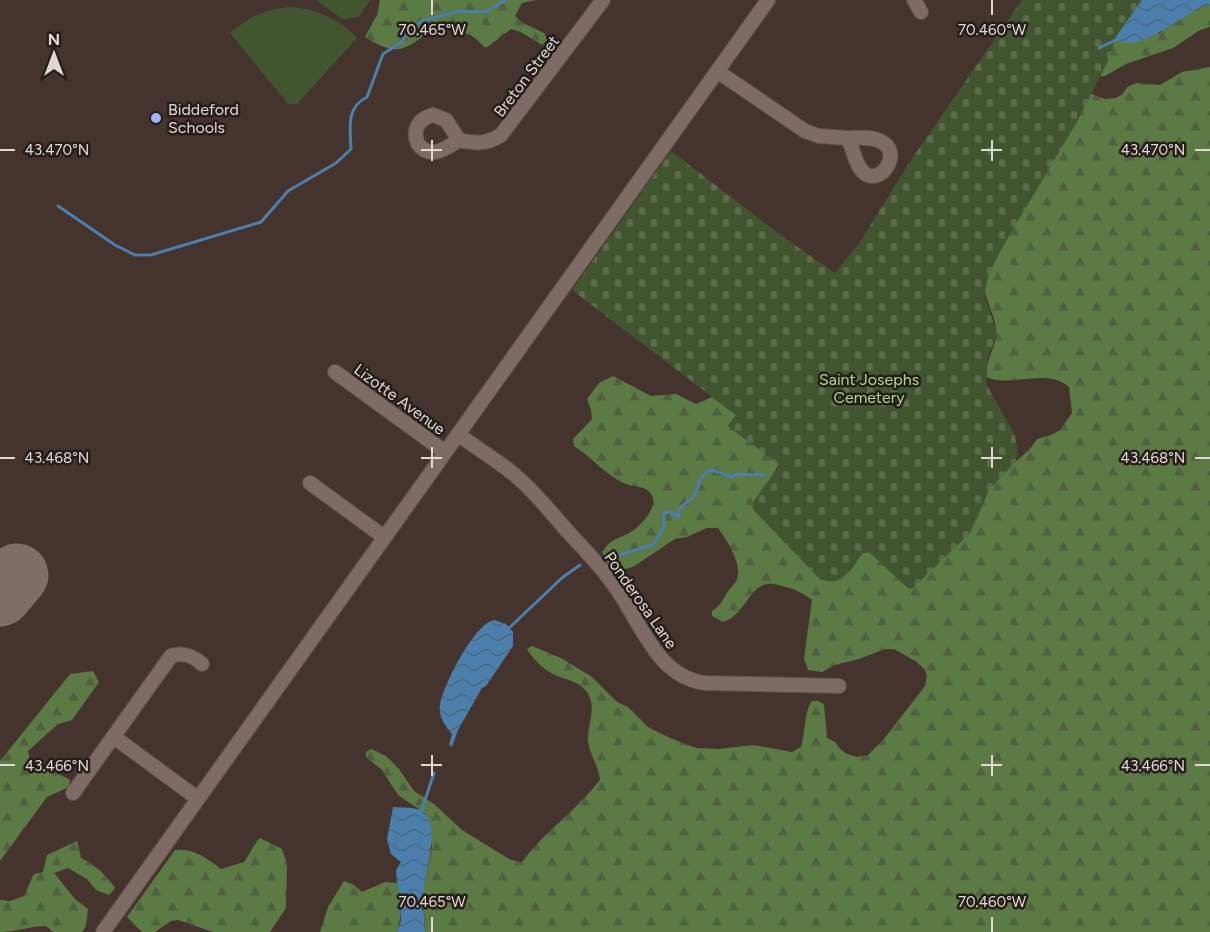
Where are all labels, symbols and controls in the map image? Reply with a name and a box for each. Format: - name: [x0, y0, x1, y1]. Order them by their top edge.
- text: 70.465°W: [398, 21, 466, 39]
- text: 70.460°W: [958, 21, 1027, 39]
- north arrow: [24, 24, 84, 84]
- text: N: [48, 30, 60, 49]
- street label: Breton Street: [490, 32, 563, 121]
- place label: Biddeford Schools: [168, 100, 239, 137]
- marker: Biddeford Schools: [149, 111, 163, 125]
- text: 43.470°N: [25, 141, 89, 159]
- text: 43.470°N: [1121, 141, 1185, 159]
- street label: Lizotte Avenue: [350, 360, 449, 439]
- park label: Saint Josephs Cemetery: [819, 370, 919, 407]
- text: 43.468°N: [25, 449, 89, 467]
- text: 43.468°N: [1121, 449, 1185, 467]
- street label: Ponderosa Lane: [600, 548, 681, 653]
- text: 43.466°N: [25, 757, 89, 775]
- text: 43.466°N: [1121, 757, 1185, 775]
- text: 70.465°W: [398, 893, 466, 911]
- text: 70.460°W: [958, 893, 1027, 911]

